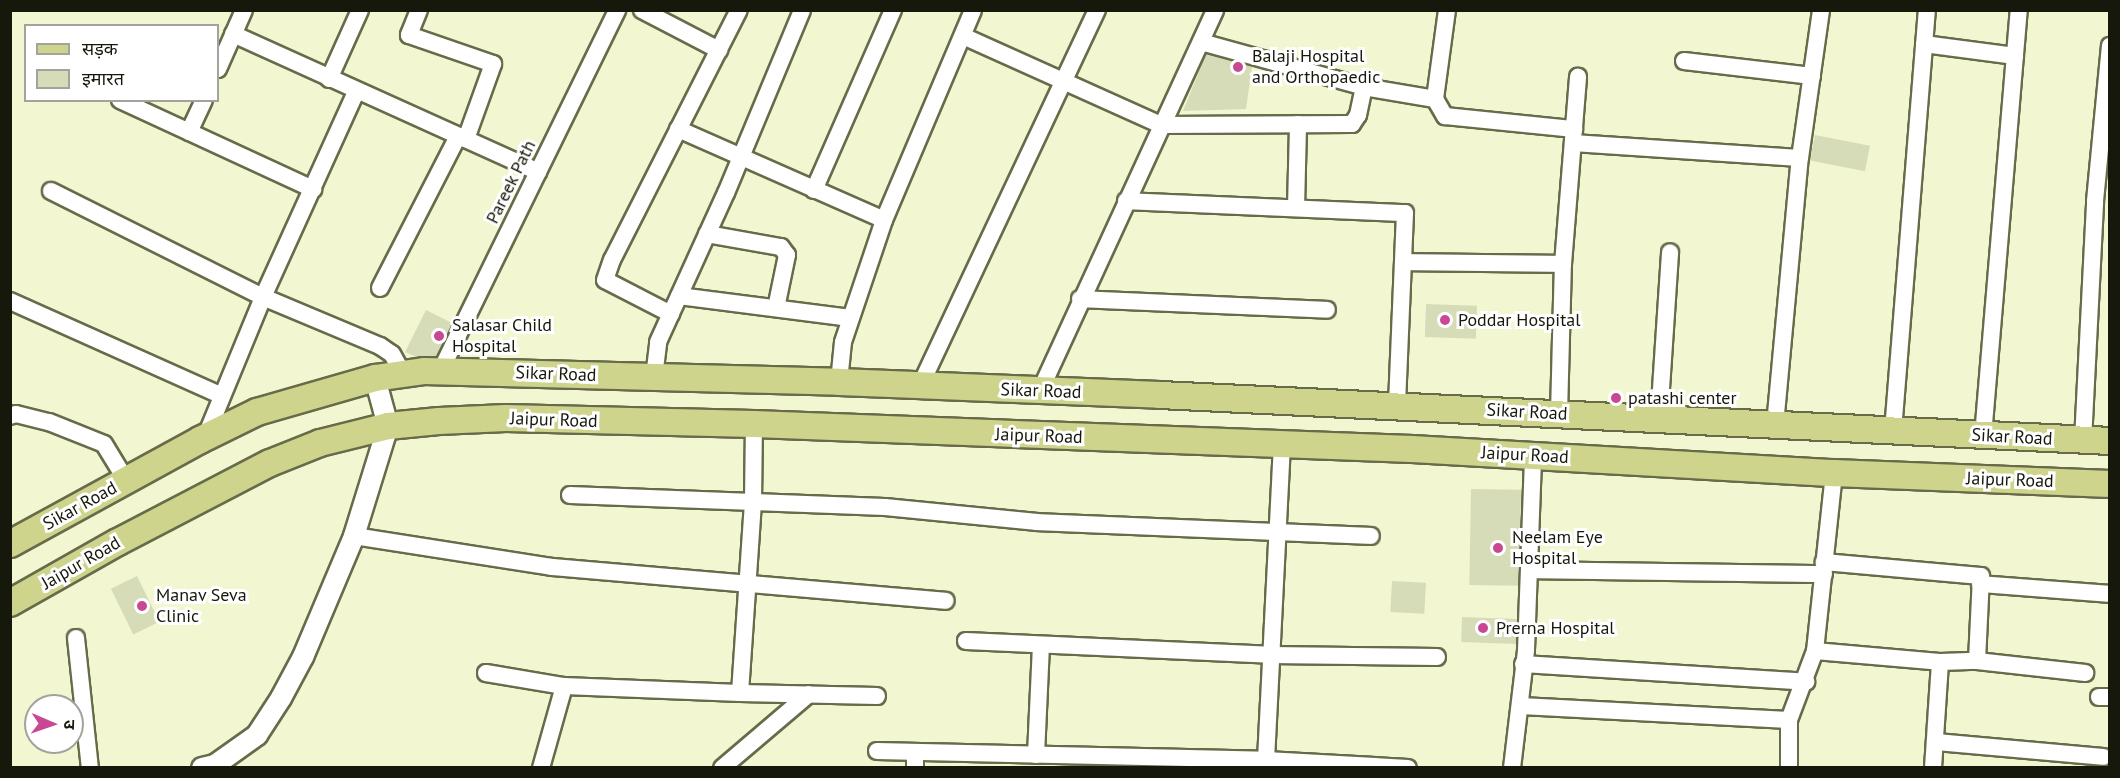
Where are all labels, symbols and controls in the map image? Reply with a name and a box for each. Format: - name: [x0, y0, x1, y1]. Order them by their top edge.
- legend: [24, 24, 219, 102]
- text: सड़क: [82, 37, 118, 60]
- place label: Balaji Hospital and Orthopaedic: [1252, 46, 1380, 88]
- marker: Balaji Hospital and Orthopaedic: [1229, 58, 1247, 76]
- text: इमारत: [82, 67, 124, 90]
- street label: Pareek Path: [481, 137, 541, 227]
- place label: Poddar Hospital: [1458, 309, 1580, 331]
- marker: Poddar Hospital: [1436, 311, 1454, 329]
- place label: Salasar Child Hospital: [452, 315, 552, 358]
- marker: Salasar Child Hospital: [430, 327, 448, 345]
- street label: Sikar Road: [515, 362, 597, 386]
- street label: Sikar Road: [1000, 379, 1082, 403]
- place label: patashi center: [1628, 387, 1737, 409]
- marker: patashi center: [1609, 391, 1623, 405]
- street label: Sikar Road: [1486, 399, 1568, 425]
- street label: Jaipur Road: [510, 408, 598, 432]
- street label: Jaipur Road: [995, 424, 1083, 448]
- street label: Sikar Road: [1971, 424, 2053, 450]
- street label: Jaipur Road: [1481, 442, 1569, 468]
- street label: Jaipur Road: [1966, 468, 2054, 492]
- street label: Sikar Road: [39, 477, 121, 535]
- place label: Neelam Eye Hospital: [1512, 527, 1603, 570]
- street label: Jaipur Road: [38, 532, 124, 594]
- marker: Neelam Eye Hospital: [1489, 539, 1507, 557]
- place label: Manav Seva Clinic: [156, 585, 247, 628]
- marker: Manav Seva Clinic: [133, 597, 151, 615]
- place label: Prerna Hospital: [1496, 617, 1615, 639]
- marker: Prerna Hospital: [1474, 619, 1492, 637]
- north arrow: [24, 694, 84, 754]
- text: उ: [60, 720, 80, 730]

